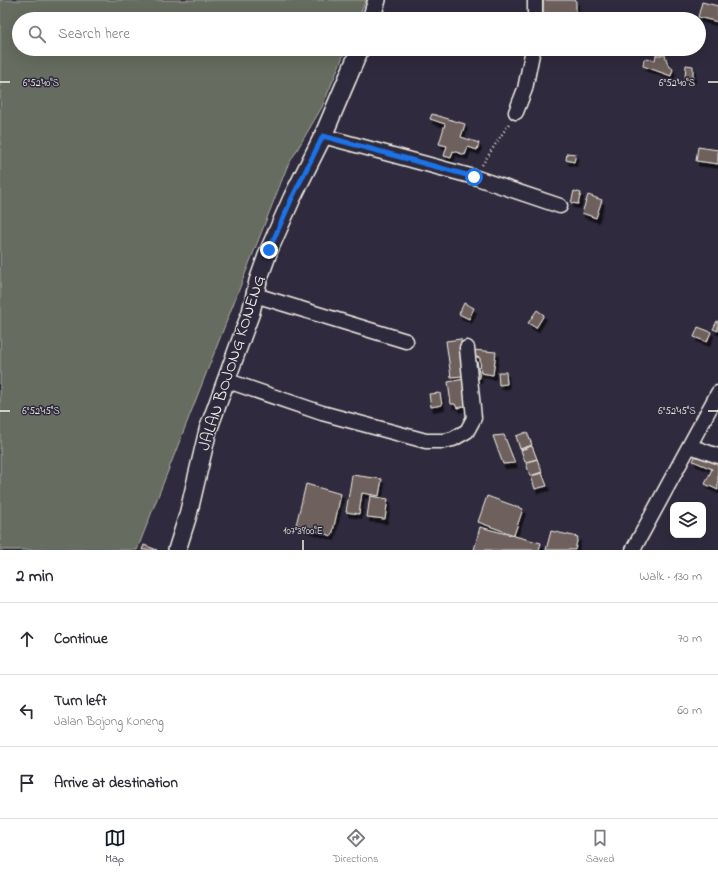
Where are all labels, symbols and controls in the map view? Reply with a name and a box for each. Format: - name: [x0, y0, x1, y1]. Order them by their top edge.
- search box: [12, 12, 706, 56]
- icon: search: [26, 23, 48, 45]
- text: Search here: [58, 23, 130, 45]
- text: 6°52'40"S: [23, 76, 60, 91]
- text: 6°52'40"S: [659, 76, 696, 91]
- route start: [465, 168, 483, 186]
- route end: [260, 241, 278, 259]
- street label: JALAN BOJONG KONENG: [192, 272, 272, 454]
- text: 6°52'45"S: [22, 404, 60, 419]
- text: 6°52'45"S: [658, 404, 696, 419]
- map controls: [670, 502, 706, 538]
- button: layers: [670, 502, 706, 538]
- text: 107°39'00"E: [283, 524, 323, 539]
- text: 2 min: [16, 564, 53, 589]
- text: Walk · 130 m: [639, 567, 702, 586]
- icon: ahead: [16, 628, 38, 650]
- text: Continue: [54, 628, 108, 650]
- text: 70 m: [678, 629, 702, 648]
- text: Turn left: [54, 690, 107, 712]
- icon: left: [16, 700, 38, 722]
- text: 60 m: [677, 701, 702, 720]
- text: Jalan Bojong Koneng: [54, 712, 164, 731]
- icon: arrive: [16, 772, 38, 794]
- text: Arrive at destination: [54, 772, 178, 794]
- tab: Map: [104, 827, 126, 867]
- tab: Directions: [333, 827, 378, 867]
- tab: Saved: [586, 827, 614, 867]

